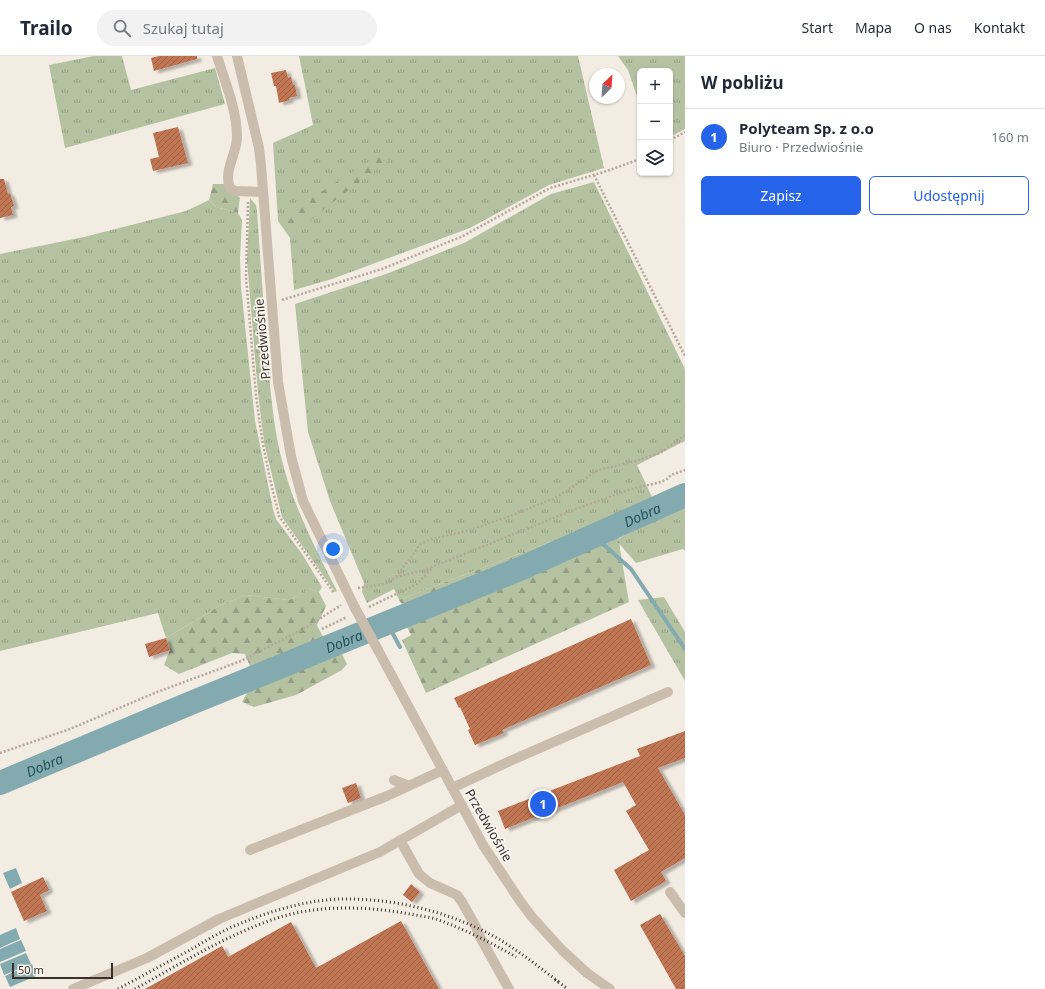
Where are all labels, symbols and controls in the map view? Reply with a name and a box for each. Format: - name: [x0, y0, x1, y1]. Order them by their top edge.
- search box: [97, 10, 377, 46]
- text: Trailo: [20, 15, 73, 41]
- icon: search: [111, 17, 133, 39]
- text: Szukaj tutaj: [143, 18, 224, 38]
- text: Start: [802, 18, 833, 37]
- text: Mapa: [855, 18, 892, 37]
- text: O nas: [914, 18, 952, 37]
- text: Kontakt: [974, 18, 1025, 37]
- north arrow: [589, 68, 625, 104]
- map controls: [637, 68, 673, 176]
- button: +: [637, 68, 673, 104]
- text: W pobliżu: [701, 71, 784, 94]
- button: −: [637, 104, 673, 140]
- text: Polyteam Sp. z o.o: [739, 118, 874, 138]
- text: 1: [710, 128, 718, 146]
- text: 160 m: [991, 128, 1029, 146]
- text: Biuro · Przedwiośnie: [739, 138, 863, 156]
- button: layers: [637, 140, 673, 176]
- button: Zapisz: [701, 176, 861, 215]
- button: Udostępnij: [869, 176, 1029, 215]
- street label: Przedwiośnie: [250, 298, 274, 380]
- water label: Dobra: [620, 498, 664, 531]
- your location: [323, 539, 343, 559]
- water label: Dobra: [322, 625, 365, 657]
- water label: Dobra: [23, 748, 66, 781]
- street label: Przedwiośnie: [461, 785, 517, 865]
- pin: 1: [530, 789, 556, 819]
- scale bar: [12, 961, 113, 980]
- text: 50 m: [18, 962, 44, 977]

